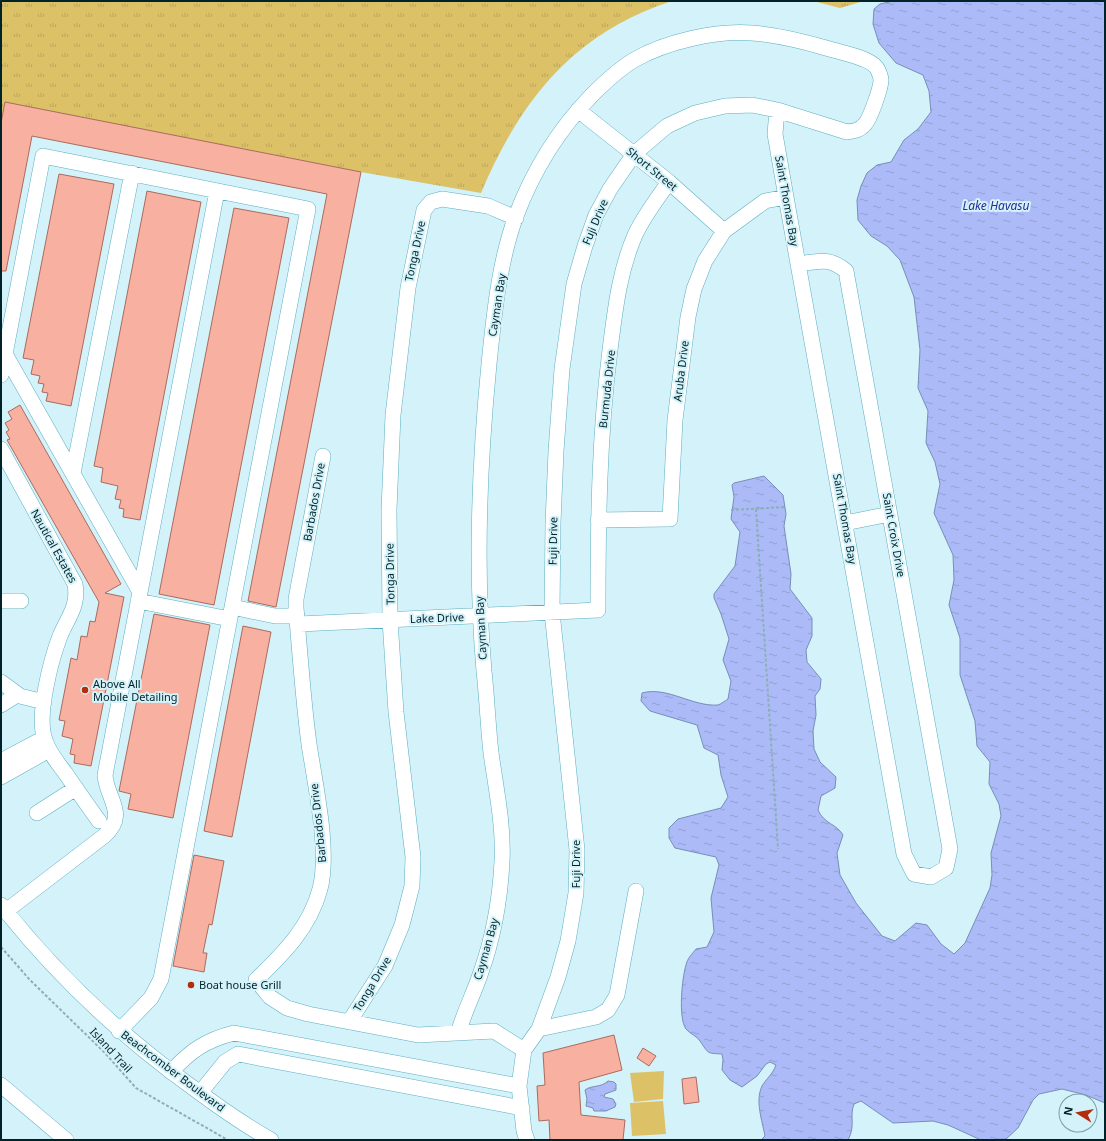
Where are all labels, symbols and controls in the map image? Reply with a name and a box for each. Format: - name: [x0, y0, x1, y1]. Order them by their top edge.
- street label: Short Street: [624, 143, 681, 194]
- street label: Saint Thomas Bay: [772, 154, 803, 248]
- street label: Fuji Drive: [578, 197, 611, 247]
- water label: Lake Havasu: [963, 197, 1029, 214]
- street label: Tonga Drive: [401, 219, 428, 283]
- street label: Cayman Bay: [484, 272, 509, 338]
- street label: Aruba Drive: [669, 340, 692, 402]
- street label: Burmuda Drive: [595, 349, 618, 429]
- street label: Barbados Drive: [299, 461, 328, 542]
- street label: Saint Thomas Bay: [830, 472, 861, 566]
- street label: Saint Croix Drive: [880, 492, 909, 578]
- street label: Nautical Estates: [28, 506, 81, 585]
- street label: Fuji Drive: [545, 517, 560, 565]
- street label: Tonga Drive: [381, 543, 398, 605]
- street label: Cayman Bay: [471, 595, 490, 660]
- street label: Lake Drive: [410, 609, 464, 626]
- place label: Above All Mobile Detailing: [93, 676, 178, 704]
- marker: Above All Mobile Detailing: [80, 685, 90, 695]
- street label: Barbados Drive: [306, 783, 329, 863]
- street label: Fuji Drive: [568, 840, 583, 888]
- street label: Cayman Bay: [470, 916, 502, 982]
- street label: Tonga Drive: [349, 953, 394, 1014]
- place label: Boat house Grill: [199, 977, 281, 992]
- marker: Boat house Grill: [186, 980, 196, 990]
- street label: Island Trail: [87, 1024, 136, 1075]
- street label: Beachcomber Boulevard: [118, 1027, 228, 1115]
- north arrow: [1058, 1093, 1098, 1133]
- text: N: [1059, 1105, 1076, 1117]

